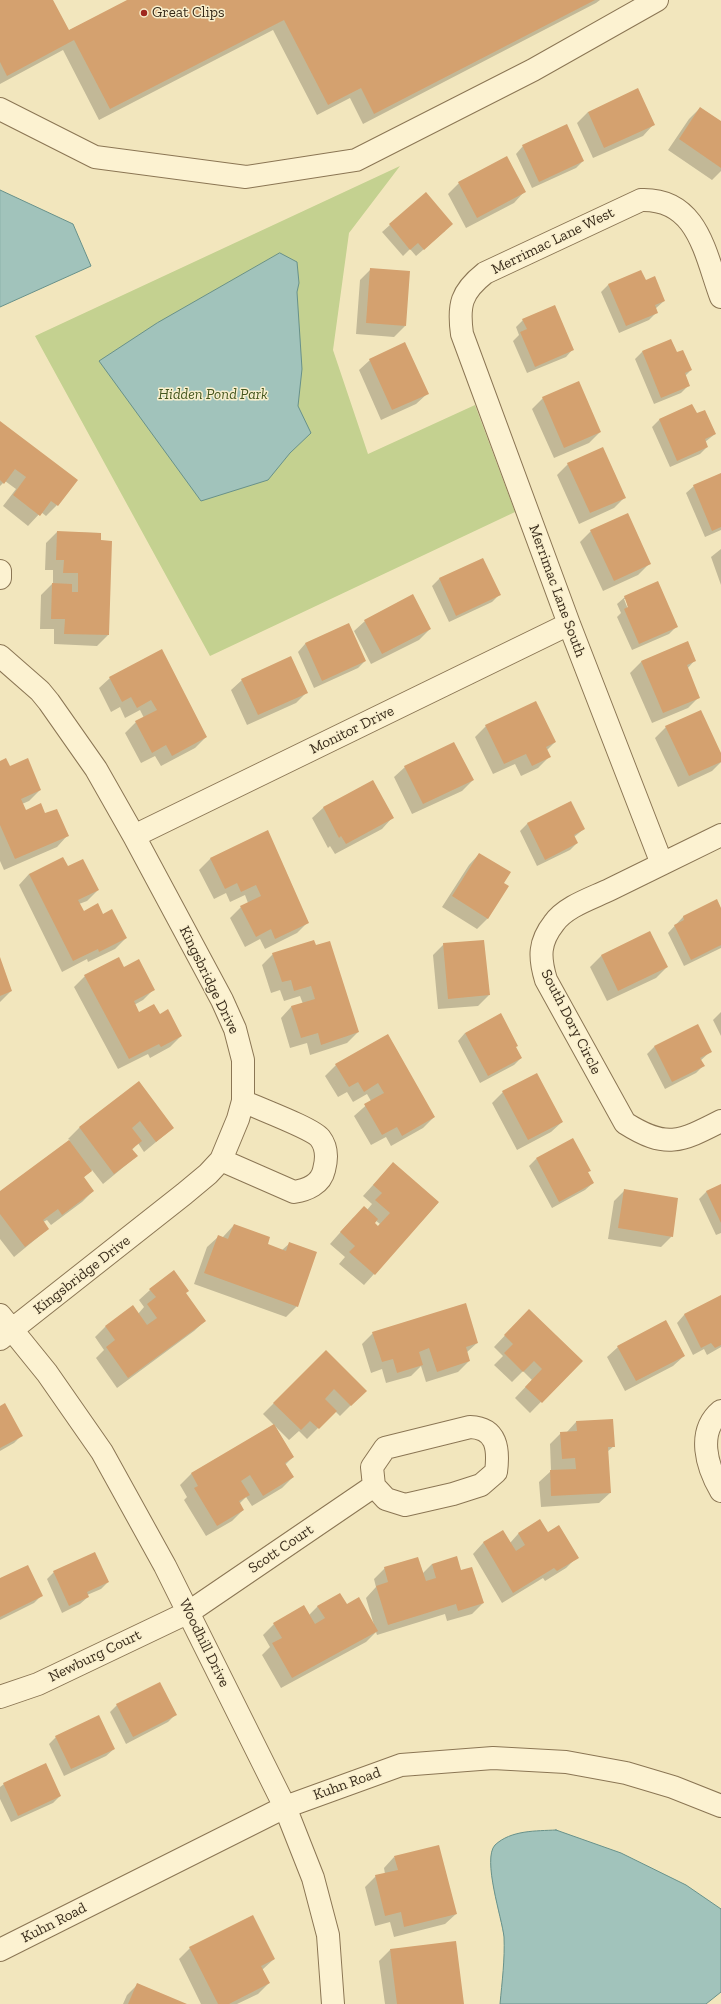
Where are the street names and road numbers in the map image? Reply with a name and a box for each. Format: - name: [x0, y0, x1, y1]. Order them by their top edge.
- street label: Merrimac Lane West: [489, 203, 617, 279]
- street label: Merrimac Lane South: [525, 522, 589, 660]
- street label: Monitor Drive: [307, 702, 397, 758]
- street label: Kingsbridge Drive: [175, 923, 243, 1037]
- street label: South Dory Circle: [537, 967, 605, 1077]
- street label: Kingsbridge Drive: [30, 1232, 134, 1318]
- street label: Scott Court: [245, 1521, 317, 1577]
- street label: Woodhill Drive: [175, 1596, 233, 1690]
- street label: Newburg Court: [46, 1626, 144, 1686]
- street label: Kuhn Road: [311, 1763, 383, 1805]
- street label: Kuhn Road: [18, 1899, 90, 1947]

